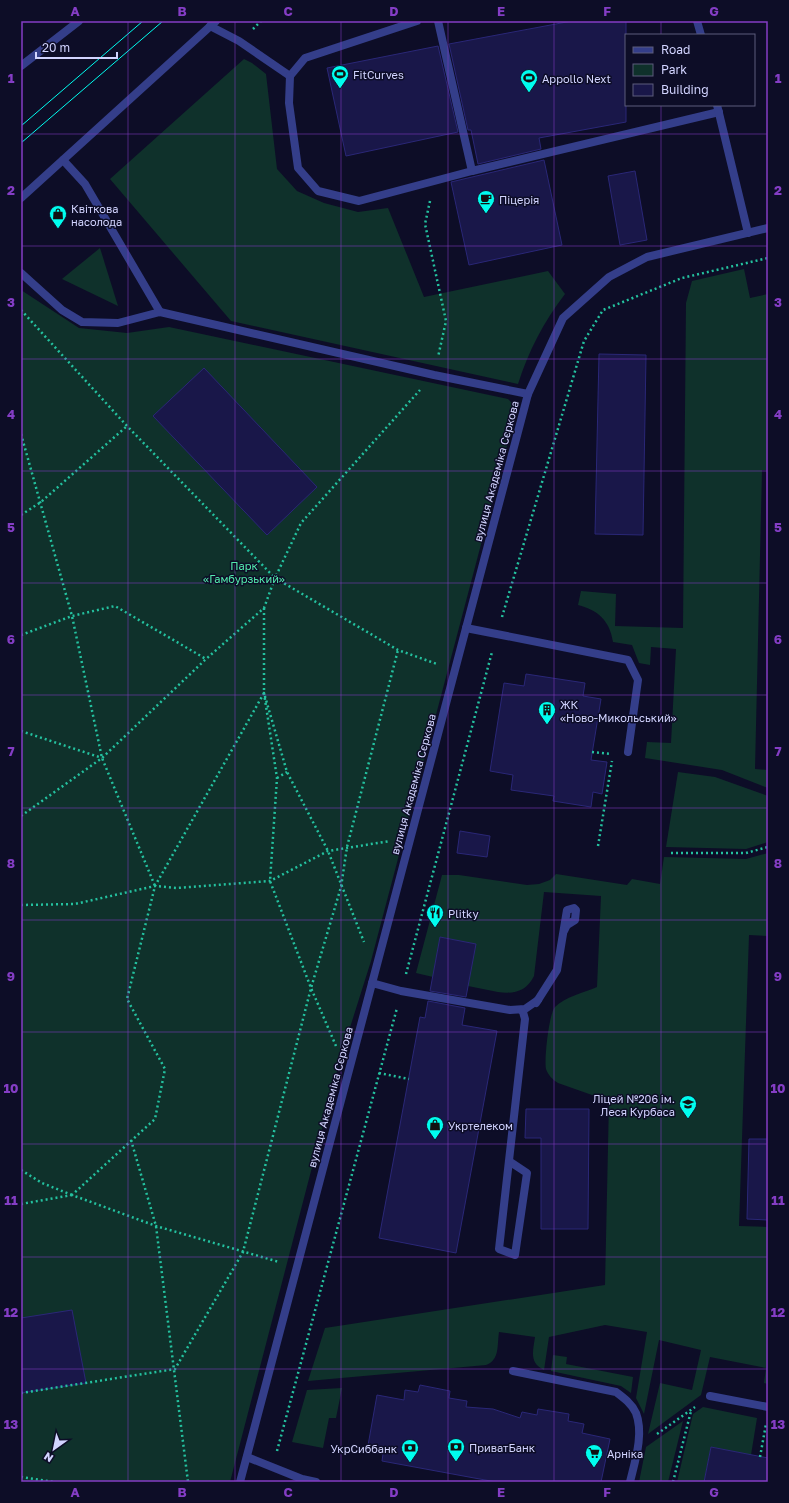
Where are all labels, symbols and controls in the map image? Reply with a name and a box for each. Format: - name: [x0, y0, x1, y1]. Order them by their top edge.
- text: A: [70, 3, 80, 19]
- text: B: [177, 3, 187, 19]
- text: C: [283, 3, 293, 19]
- text: D: [389, 3, 399, 19]
- text: E: [497, 3, 505, 19]
- text: F: [603, 3, 611, 19]
- text: G: [709, 3, 719, 19]
- scale bar: [36, 34, 117, 60]
- legend: [625, 34, 755, 106]
- text: 20 m: [42, 40, 70, 55]
- text: Road: [661, 42, 690, 57]
- text: Park: [661, 62, 687, 77]
- sports icon: FitCurves: [330, 64, 350, 89]
- place label: FitCurves: [353, 68, 404, 81]
- sports icon: Appollo Next: [519, 68, 539, 93]
- text: 1: [8, 70, 15, 86]
- text: 1: [775, 70, 782, 86]
- place label: Appollo Next: [542, 72, 611, 85]
- text: Building: [661, 82, 709, 97]
- text: 2: [7, 182, 15, 198]
- text: 2: [774, 182, 782, 198]
- cafe icon: Піцерія: [476, 189, 496, 214]
- place label: Піцерія: [499, 193, 539, 206]
- place label: Квіткова насолода: [71, 202, 122, 228]
- shop icon: Квіткова насолода: [48, 204, 68, 229]
- text: 3: [7, 294, 15, 310]
- text: 3: [774, 294, 782, 310]
- street label: вулиця Академіка Сєркова: [471, 399, 521, 543]
- text: 4: [7, 406, 15, 422]
- text: 4: [774, 406, 782, 422]
- text: 5: [7, 519, 15, 535]
- text: 5: [774, 519, 782, 535]
- park label: Парк «Гамбурзький»: [203, 559, 285, 585]
- text: 6: [7, 631, 15, 647]
- text: 6: [774, 631, 782, 647]
- place label: ЖК «Ново-Микольський»: [560, 698, 677, 724]
- building icon: ЖК «Ново-Микольський»: [537, 700, 557, 725]
- street label: вулиця Академіка Сєркова: [388, 712, 438, 856]
- text: 7: [7, 743, 15, 759]
- text: 7: [774, 743, 782, 759]
- text: 8: [7, 855, 15, 871]
- text: 8: [774, 855, 782, 871]
- restaurant icon: Plitky: [425, 903, 445, 928]
- place label: Plitky: [448, 907, 479, 920]
- text: 9: [7, 968, 15, 984]
- text: 9: [774, 968, 782, 984]
- street label: вулиця Академіка Сєркова: [305, 1025, 355, 1169]
- text: 10: [3, 1080, 19, 1096]
- text: 10: [770, 1080, 786, 1096]
- place label: Ліцей №206 ім. Леся Курбаса: [593, 1092, 675, 1118]
- school or university icon: Ліцей №206 ім. Леся Курбаса: [678, 1094, 698, 1119]
- shop icon: Укртелеком: [425, 1115, 445, 1140]
- place label: Укртелеком: [448, 1119, 513, 1132]
- text: 11: [4, 1192, 18, 1208]
- text: 11: [771, 1192, 785, 1208]
- text: 12: [4, 1304, 18, 1320]
- text: 12: [771, 1304, 785, 1320]
- text: 13: [4, 1416, 18, 1432]
- text: 13: [771, 1416, 785, 1432]
- north arrow: [34, 1429, 74, 1469]
- bank icon: ПриватБанк: [446, 1437, 466, 1462]
- bank icon: УкрСиббанк: [400, 1438, 420, 1463]
- place label: ПриватБанк: [469, 1441, 536, 1454]
- place label: УкрСиббанк: [330, 1442, 398, 1455]
- supermarket icon: Арніка: [584, 1443, 604, 1468]
- place label: Арніка: [607, 1447, 643, 1460]
- text: N: [41, 1450, 55, 1466]
- text: A: [70, 1484, 80, 1500]
- text: B: [177, 1484, 187, 1500]
- text: C: [283, 1484, 293, 1500]
- text: D: [389, 1484, 399, 1500]
- text: E: [497, 1484, 505, 1500]
- text: F: [603, 1484, 611, 1500]
- text: G: [709, 1484, 719, 1500]

